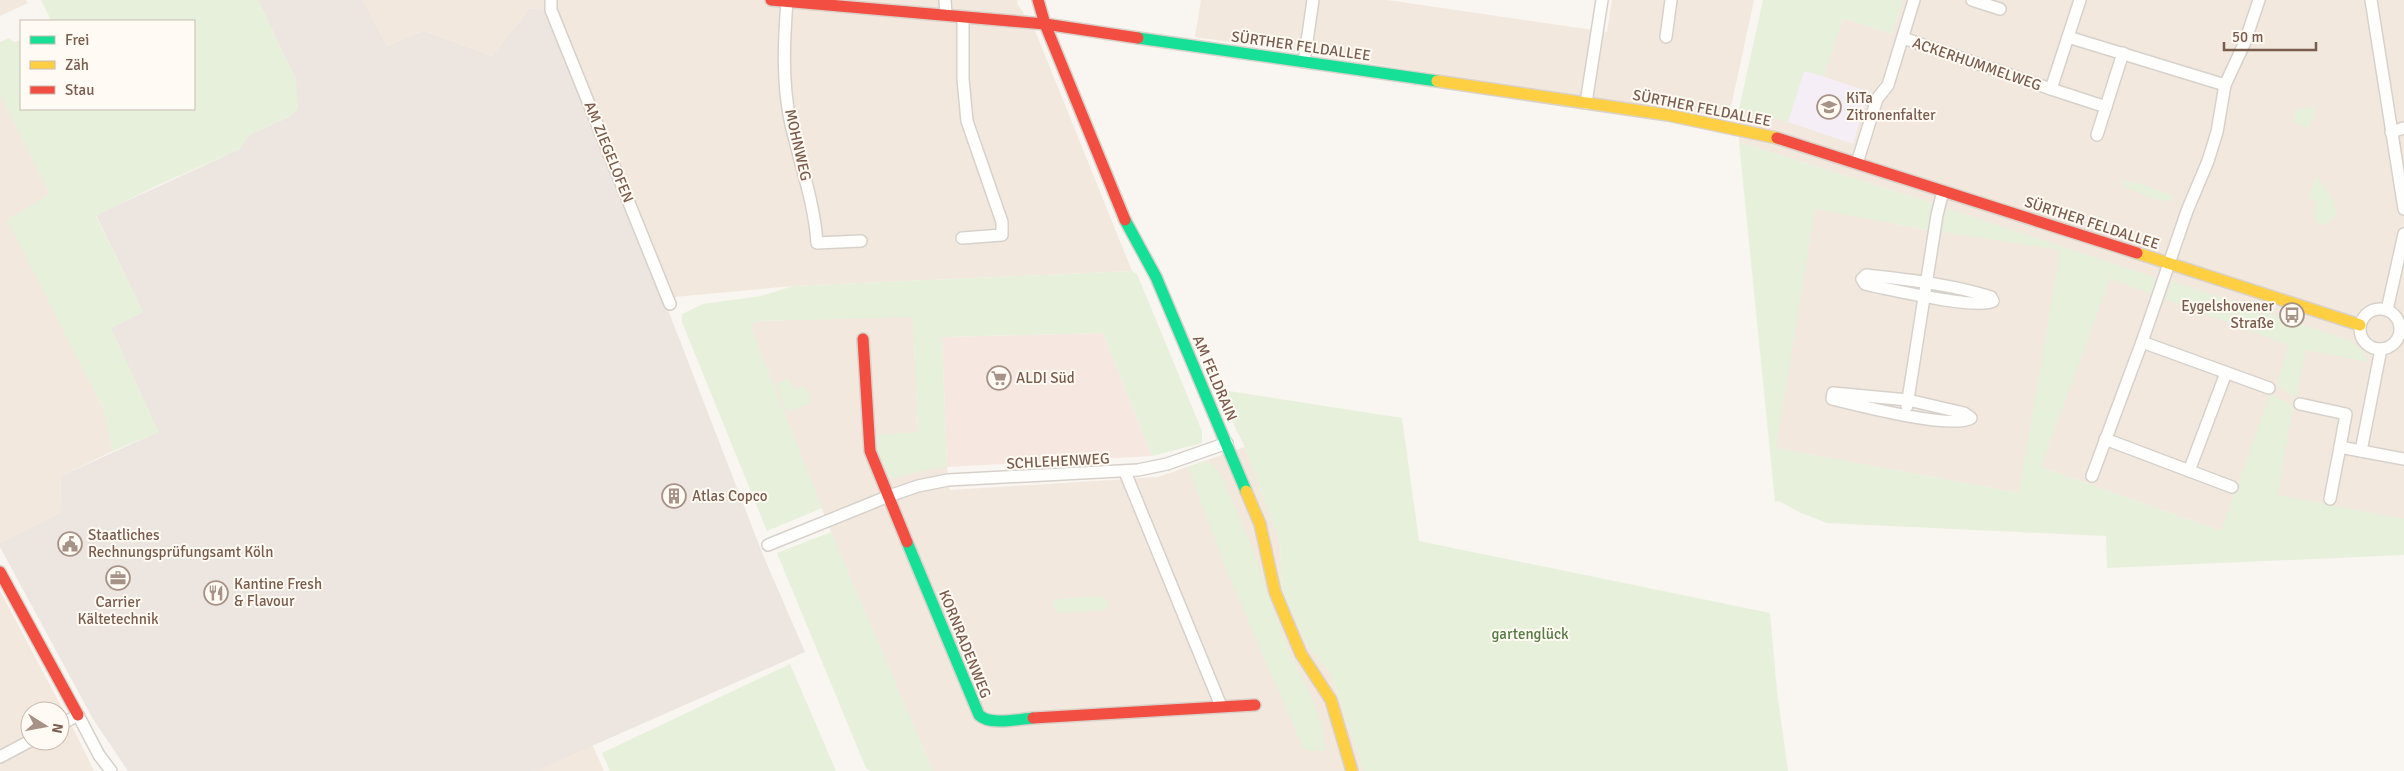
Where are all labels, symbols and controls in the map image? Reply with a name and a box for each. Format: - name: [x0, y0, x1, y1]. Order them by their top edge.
- legend: [20, 20, 195, 110]
- scale bar: [2224, 20, 2316, 52]
- street label: SÜRTHER FELDALLEE: [1230, 27, 1372, 65]
- text: 50 m: [2232, 28, 2263, 46]
- text: Frei: [65, 31, 89, 49]
- street label: ACKERHUMMELWEG: [1910, 34, 2044, 94]
- text: Zäh: [65, 56, 89, 74]
- text: Stau: [65, 81, 94, 99]
- street label: SÜRTHER FELDALLEE: [1631, 86, 1773, 130]
- place label: KiTa Zitronenfalter: [1846, 89, 1936, 124]
- school or university icon: KiTa Zitronenfalter: [1816, 94, 1842, 120]
- street label: AM ZIEGELOFEN: [580, 99, 638, 205]
- street label: MOHNWEG: [781, 107, 815, 183]
- street label: SÜRTHER FELDALLEE: [2022, 193, 2162, 253]
- place label: Eygelshovener Straße: [2181, 297, 2274, 332]
- bus stop icon: Eygelshovener Straße: [2279, 302, 2305, 328]
- street label: AM FELDRAIN: [1189, 333, 1241, 423]
- supermarket icon: ALDI Süd: [986, 365, 1012, 391]
- place label: ALDI Süd: [1016, 369, 1075, 387]
- street label: SCHLEHENWEG: [1006, 449, 1110, 473]
- building icon: Atlas Copco: [661, 483, 687, 509]
- place label: Atlas Copco: [692, 487, 768, 505]
- place label: Staatliches Rechnungsprüfungsamt Köln: [88, 526, 273, 561]
- public building icon: Staatliches Rechnungsprüfungsamt Köln: [57, 531, 83, 557]
- office icon: Carrier Kältetechnik: [105, 565, 131, 591]
- place label: Kantine Fresh & Flavour: [234, 575, 322, 610]
- restaurant icon: Kantine Fresh & Flavour: [203, 580, 229, 606]
- street label: KORNRADENWEG: [935, 587, 995, 701]
- place label: Carrier Kältetechnik: [78, 593, 159, 628]
- park label: gartenglück: [1491, 625, 1569, 643]
- north arrow: [20, 701, 70, 751]
- text: N: [48, 722, 67, 735]

